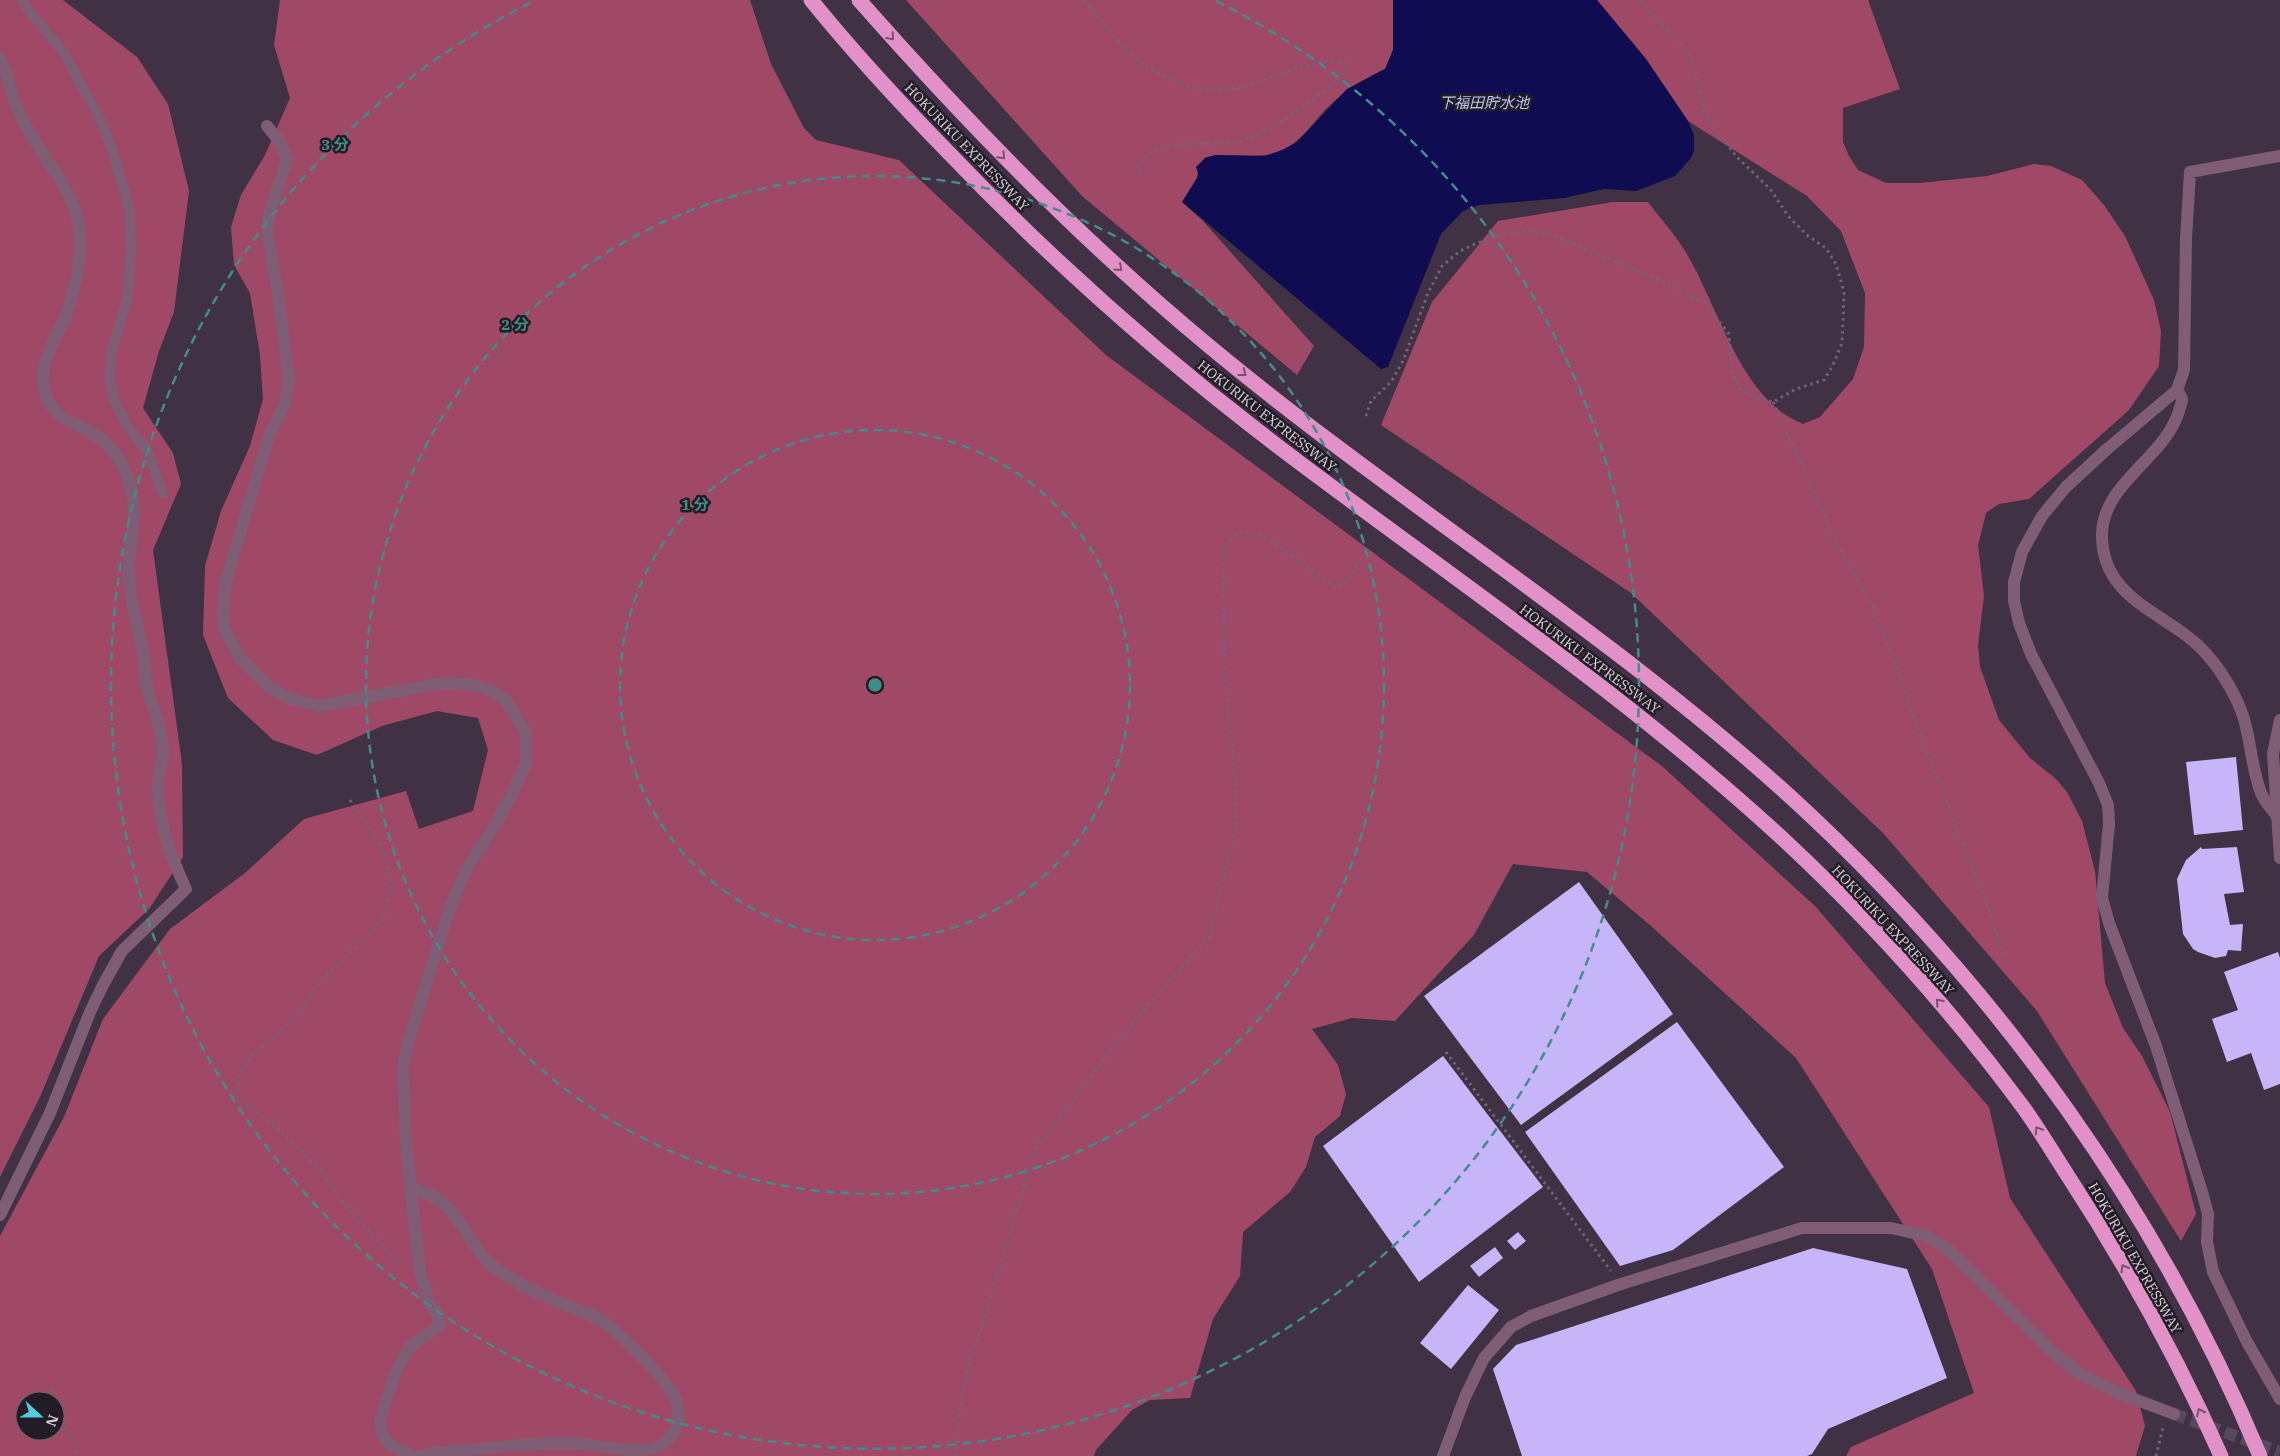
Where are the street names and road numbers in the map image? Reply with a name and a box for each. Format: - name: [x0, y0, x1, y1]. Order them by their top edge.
- street label: HOKURIKU EXPRESSWAY: [901, 79, 1033, 215]
- street label: HOKURIKU EXPRESSWAY: [1194, 356, 1340, 476]
- street label: HOKURIKU EXPRESSWAY: [1516, 600, 1664, 718]
- street label: HOKURIKU EXPRESSWAY: [1828, 861, 1958, 999]
- street label: HOKURIKU EXPRESSWAY: [2084, 1179, 2186, 1337]

